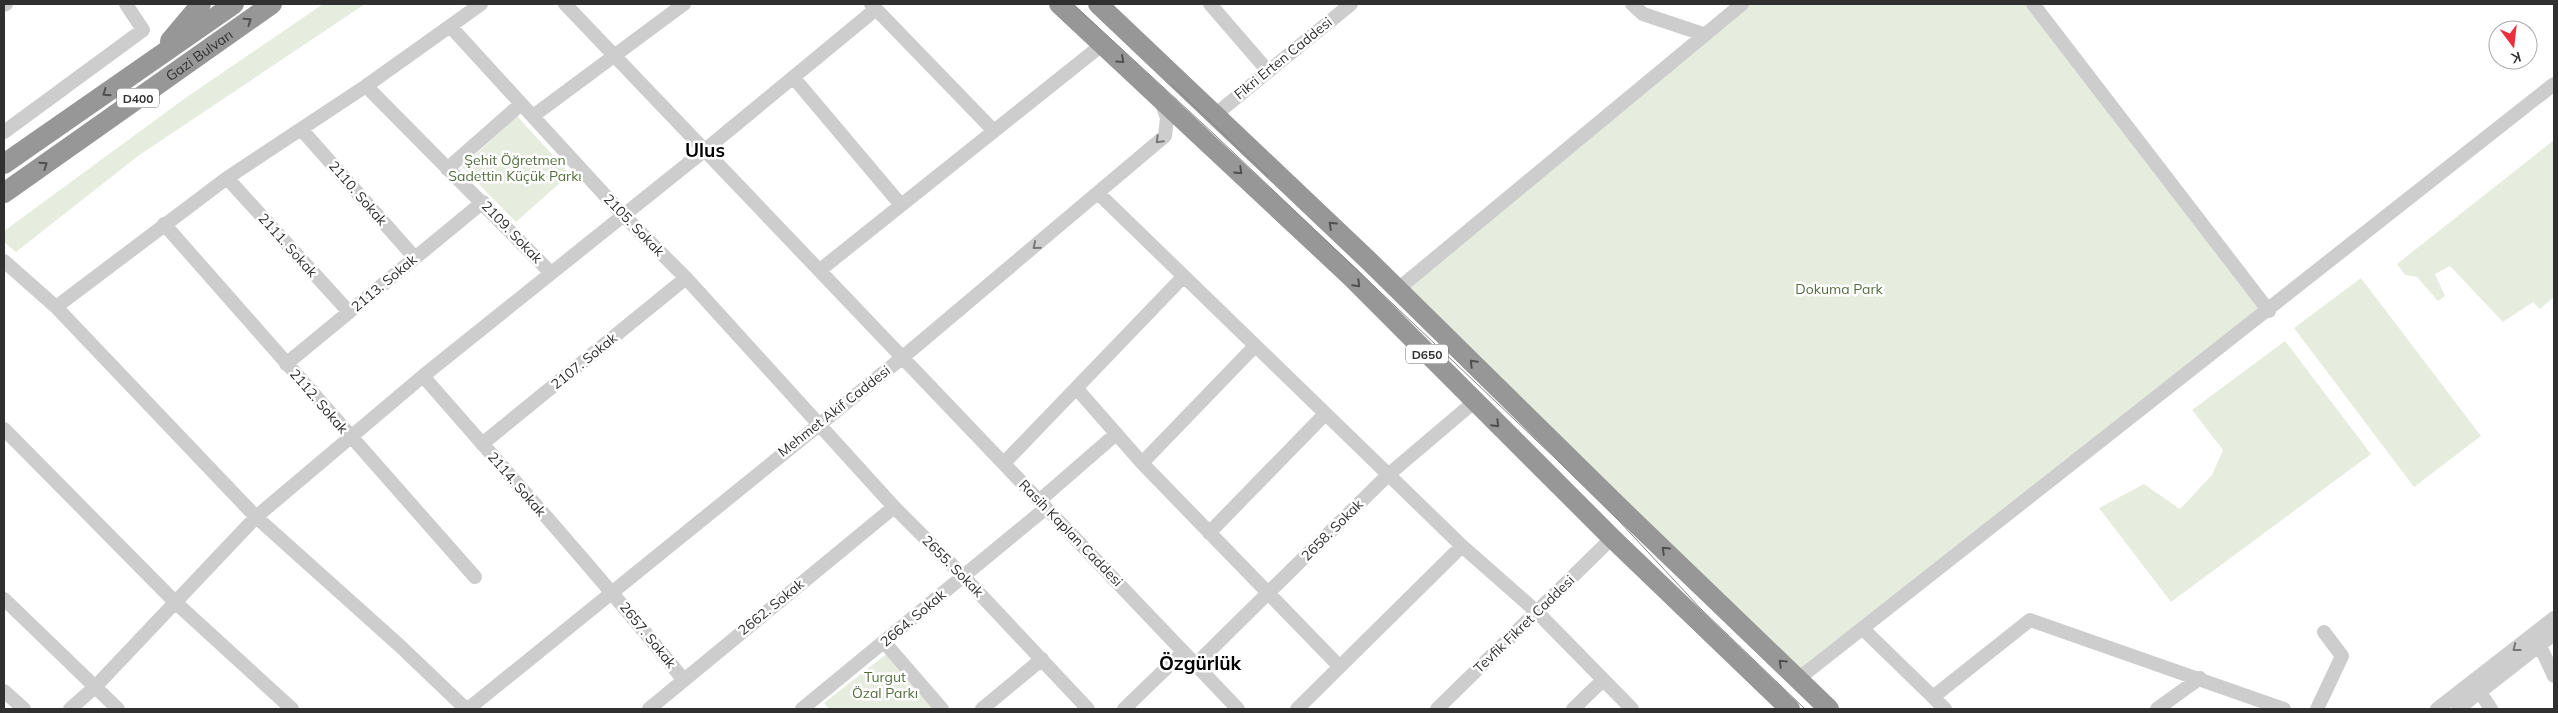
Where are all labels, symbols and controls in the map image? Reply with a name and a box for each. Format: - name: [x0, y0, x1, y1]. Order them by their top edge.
- street label: Fikri Erten Caddesi: [1230, 13, 1336, 103]
- one-way arrow: [242, 18, 252, 27]
- north arrow: [2488, 20, 2538, 70]
- street label: Gazi Bulvarı: [162, 25, 236, 85]
- text: K: [2509, 48, 2523, 68]
- one-way arrow: [1115, 54, 1124, 63]
- one-way arrow: [102, 87, 111, 96]
- road number: D400: [117, 89, 159, 108]
- one-way arrow: [1156, 134, 1165, 143]
- district label: Ulus: [685, 138, 725, 162]
- park label: Şehit Öğretmen Sadettin Küçük Parkı: [448, 151, 582, 185]
- street label: 2110. Sokak: [325, 157, 392, 230]
- one-way arrow: [38, 162, 47, 171]
- one-way arrow: [1234, 165, 1243, 174]
- street label: 2105. Sokak: [600, 190, 669, 261]
- street label: 2109. Sokak: [478, 197, 547, 268]
- street label: 2111. Sokak: [255, 209, 322, 281]
- one-way arrow: [1329, 222, 1338, 231]
- one-way arrow: [1033, 240, 1042, 249]
- street label: 2113. Sokak: [348, 250, 421, 316]
- one-way arrow: [1351, 278, 1360, 287]
- park label: Dokuma Park: [1795, 280, 1884, 298]
- street label: 2107. Sokak: [547, 328, 621, 393]
- road number: D650: [1406, 344, 1448, 364]
- one-way arrow: [1470, 360, 1479, 369]
- street label: Mehmet Akif Caddesi: [774, 361, 894, 461]
- street label: 2112. Sokak: [286, 365, 353, 438]
- one-way arrow: [1490, 418, 1499, 427]
- street label: 2114. Sokak: [484, 448, 551, 521]
- street label: Rasih Kaplan Caddesi: [1015, 476, 1127, 590]
- street label: 2658. Sokak: [1297, 495, 1367, 565]
- street label: 2655. Sokak: [918, 531, 988, 601]
- one-way arrow: [1661, 547, 1670, 556]
- street label: Tevfik Fikret Caddesi: [1470, 571, 1578, 677]
- street label: 2662. Sokak: [734, 574, 808, 639]
- street label: 2664. Sokak: [877, 585, 950, 651]
- street label: 2657. Sokak: [616, 598, 681, 672]
- one-way arrow: [2513, 643, 2522, 651]
- district label: Özgürlük: [1159, 651, 1242, 675]
- one-way arrow: [1778, 660, 1787, 669]
- park label: Turgut Özal Parkı: [852, 668, 918, 702]

